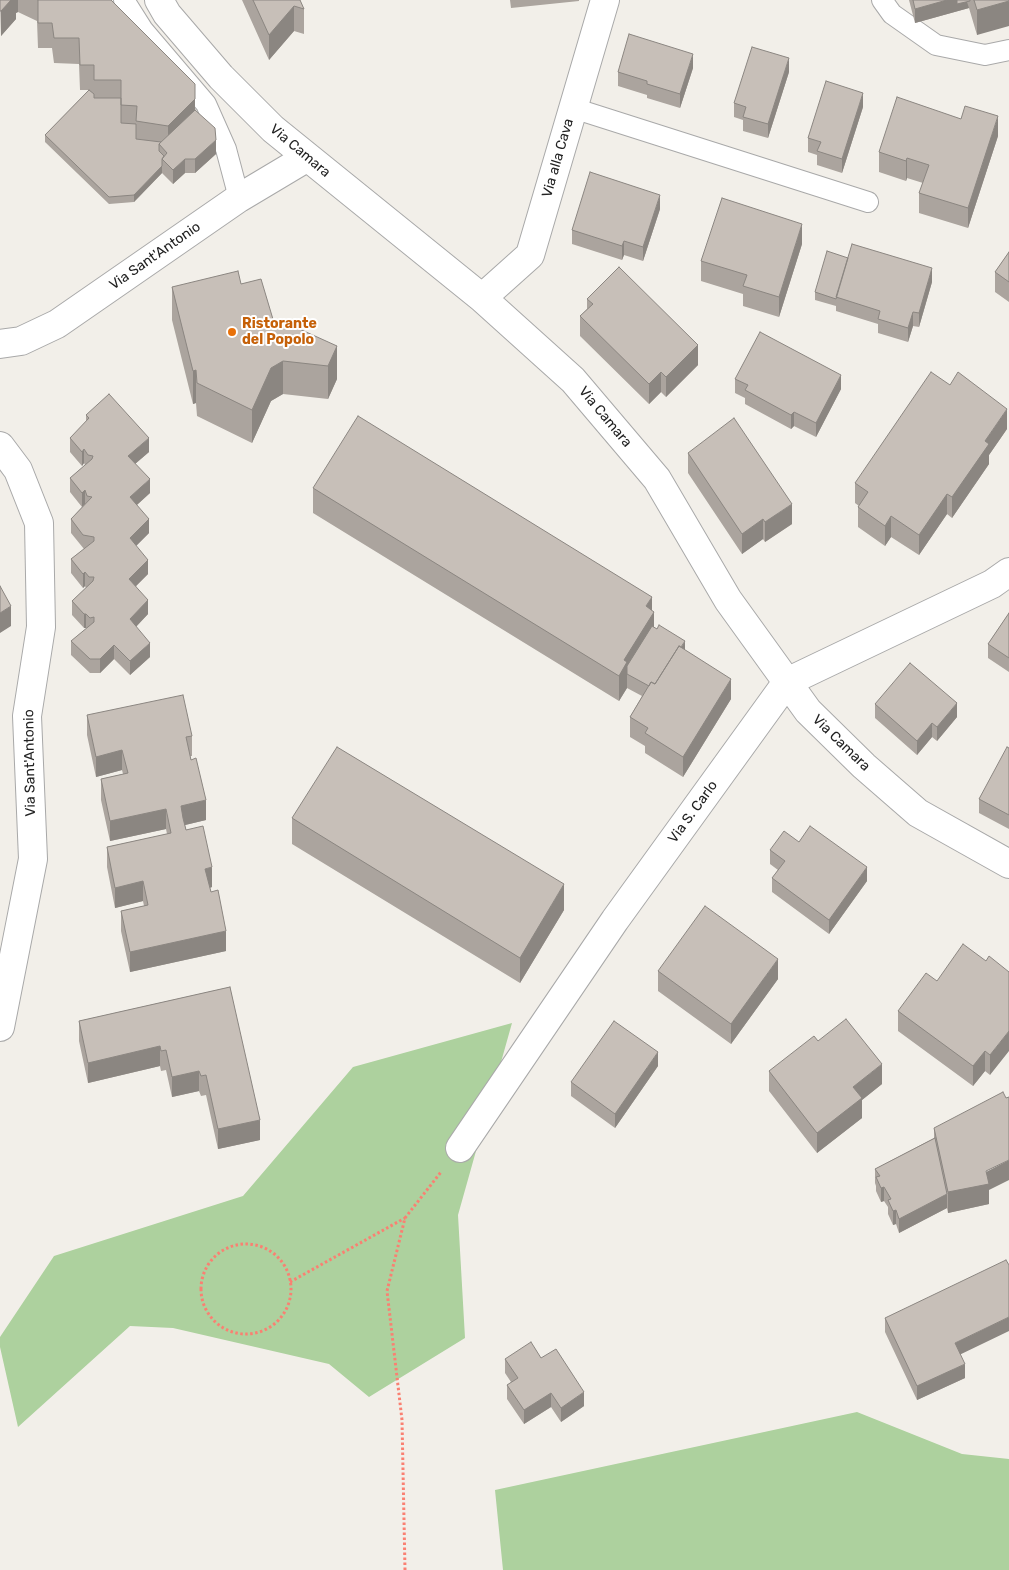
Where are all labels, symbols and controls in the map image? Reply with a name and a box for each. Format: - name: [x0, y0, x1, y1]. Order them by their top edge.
- street label: Via alla Cava: [539, 117, 577, 199]
- street label: Via Camara: [266, 121, 334, 181]
- street label: Via Sant'Antonio: [106, 218, 204, 294]
- place label: Ristorante del Popolo: [242, 316, 317, 348]
- marker: Ristorante del Popolo: [226, 326, 238, 338]
- street label: Via Camara: [575, 383, 635, 451]
- street label: Via Sant'Antonio: [21, 709, 39, 817]
- street label: Via Camara: [809, 711, 873, 775]
- street label: Via S. Carlo: [665, 777, 721, 847]

